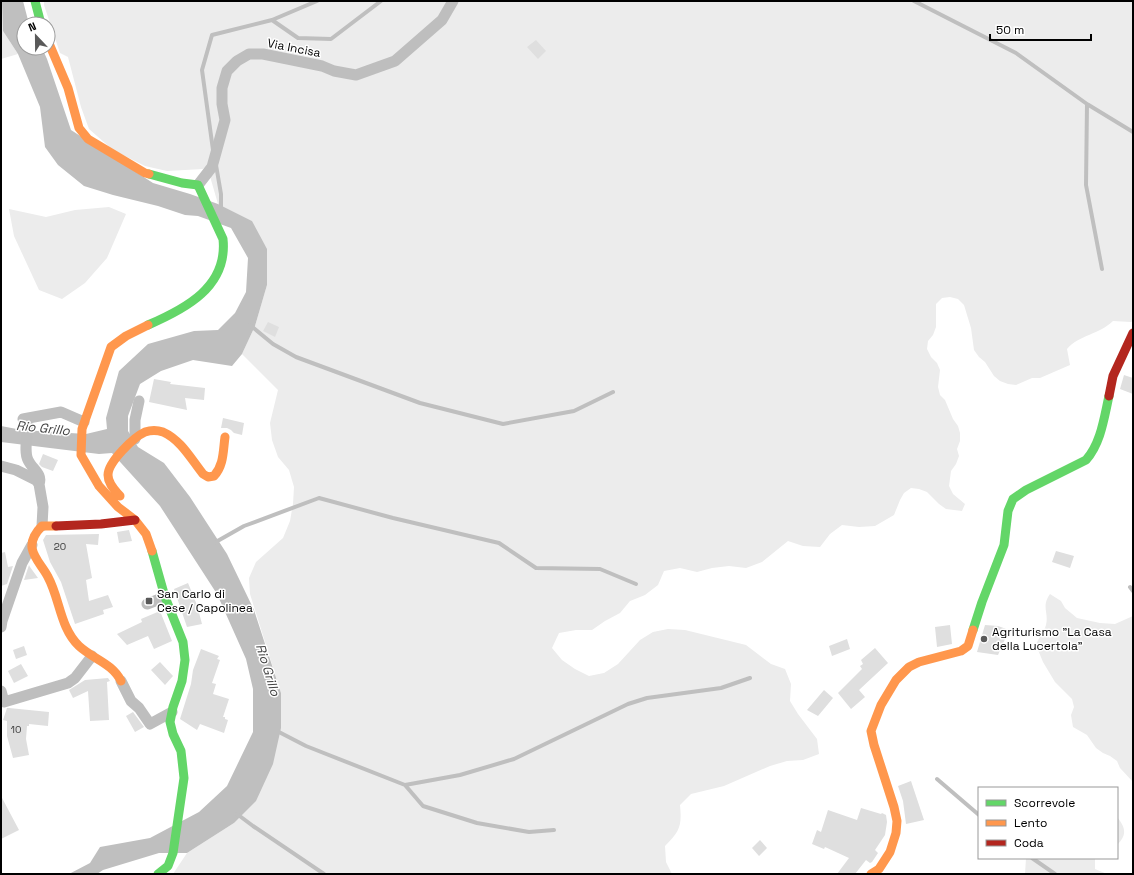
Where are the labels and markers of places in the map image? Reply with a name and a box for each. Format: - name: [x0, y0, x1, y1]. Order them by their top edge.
- place label: San Carlo di Cese / Capolinea: [157, 586, 253, 616]
- marker: San Carlo di Cese / Capolinea: [144, 596, 154, 606]
- place label: Agriturismo "La Casa della Lucertola": [992, 624, 1112, 654]
- marker: Agriturismo "La Casa della Lucertola": [979, 634, 989, 644]

